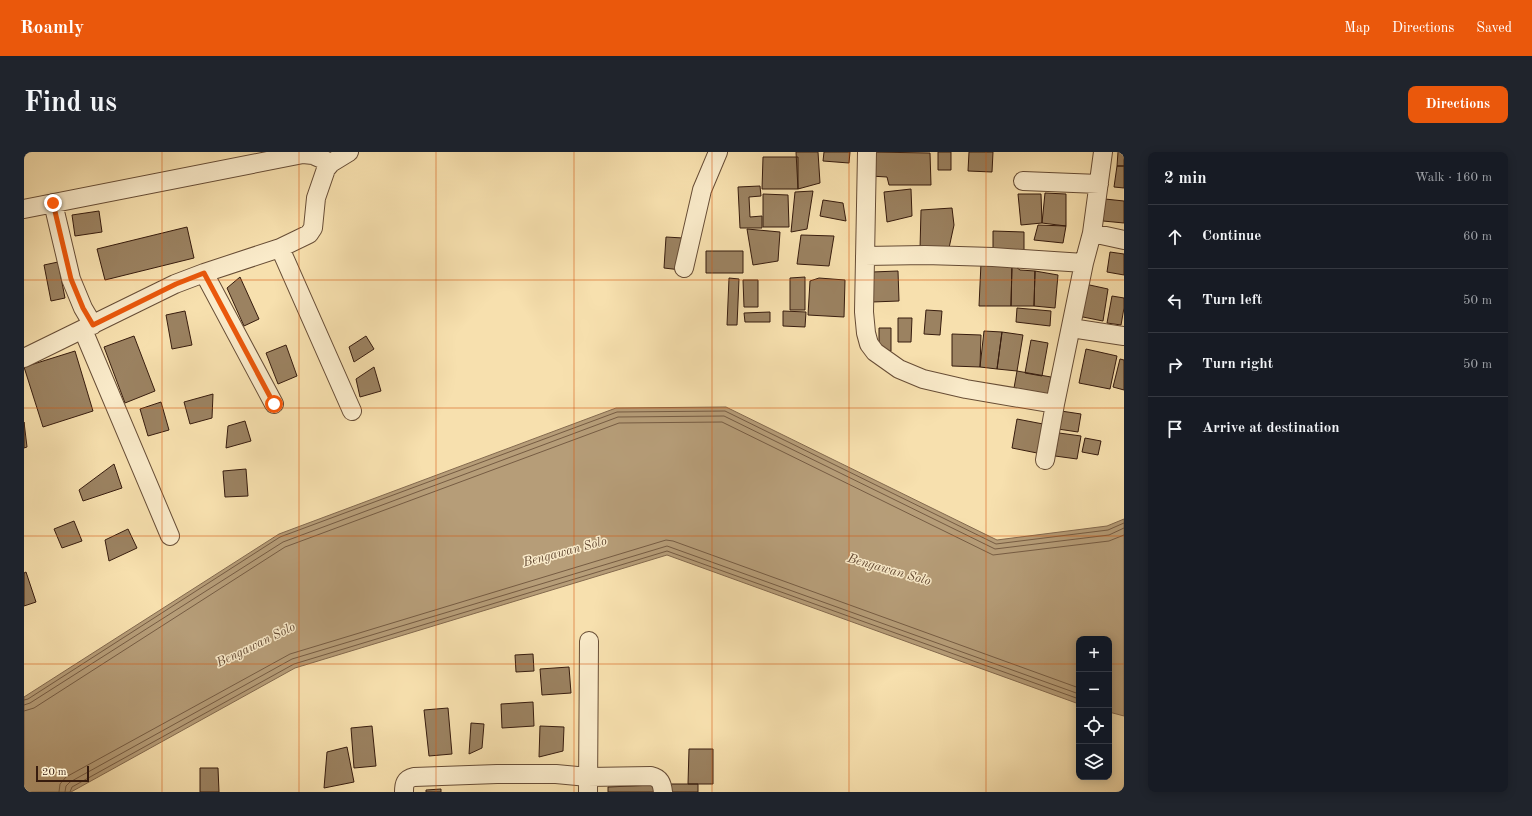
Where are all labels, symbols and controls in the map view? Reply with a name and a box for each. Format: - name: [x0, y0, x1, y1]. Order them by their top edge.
- text: Roamly: [20, 19, 84, 38]
- text: Map: [1344, 21, 1370, 35]
- text: Directions: [1392, 21, 1454, 35]
- text: Saved: [1476, 21, 1512, 35]
- button: Directions: [1408, 86, 1508, 123]
- text: Find us: [24, 90, 117, 118]
- text: 2 min: [1164, 170, 1207, 187]
- text: Walk · 160 m: [1415, 171, 1492, 184]
- route end: [44, 194, 62, 212]
- icon: ahead: [1164, 226, 1186, 248]
- text: Continue: [1202, 229, 1261, 244]
- text: 60 m: [1463, 230, 1492, 243]
- icon: left: [1164, 290, 1186, 312]
- text: Turn left: [1202, 293, 1262, 308]
- text: 50 m: [1463, 294, 1492, 307]
- icon: right: [1164, 354, 1186, 376]
- text: Turn right: [1202, 357, 1273, 372]
- text: 50 m: [1463, 358, 1492, 371]
- route start: [265, 395, 283, 413]
- icon: arrive: [1164, 418, 1186, 440]
- text: Arrive at destination: [1202, 421, 1340, 436]
- water label: Bengawan Solo: [521, 535, 608, 570]
- water label: Bengawan Solo: [845, 552, 932, 588]
- water label: Bengawan Solo: [214, 620, 298, 670]
- map controls: [1076, 636, 1112, 780]
- button: +: [1076, 636, 1112, 672]
- button: −: [1076, 672, 1112, 708]
- button: locate: [1076, 708, 1112, 744]
- button: layers: [1076, 744, 1112, 780]
- scale bar: [36, 764, 89, 783]
- text: 20 m: [42, 767, 67, 778]

